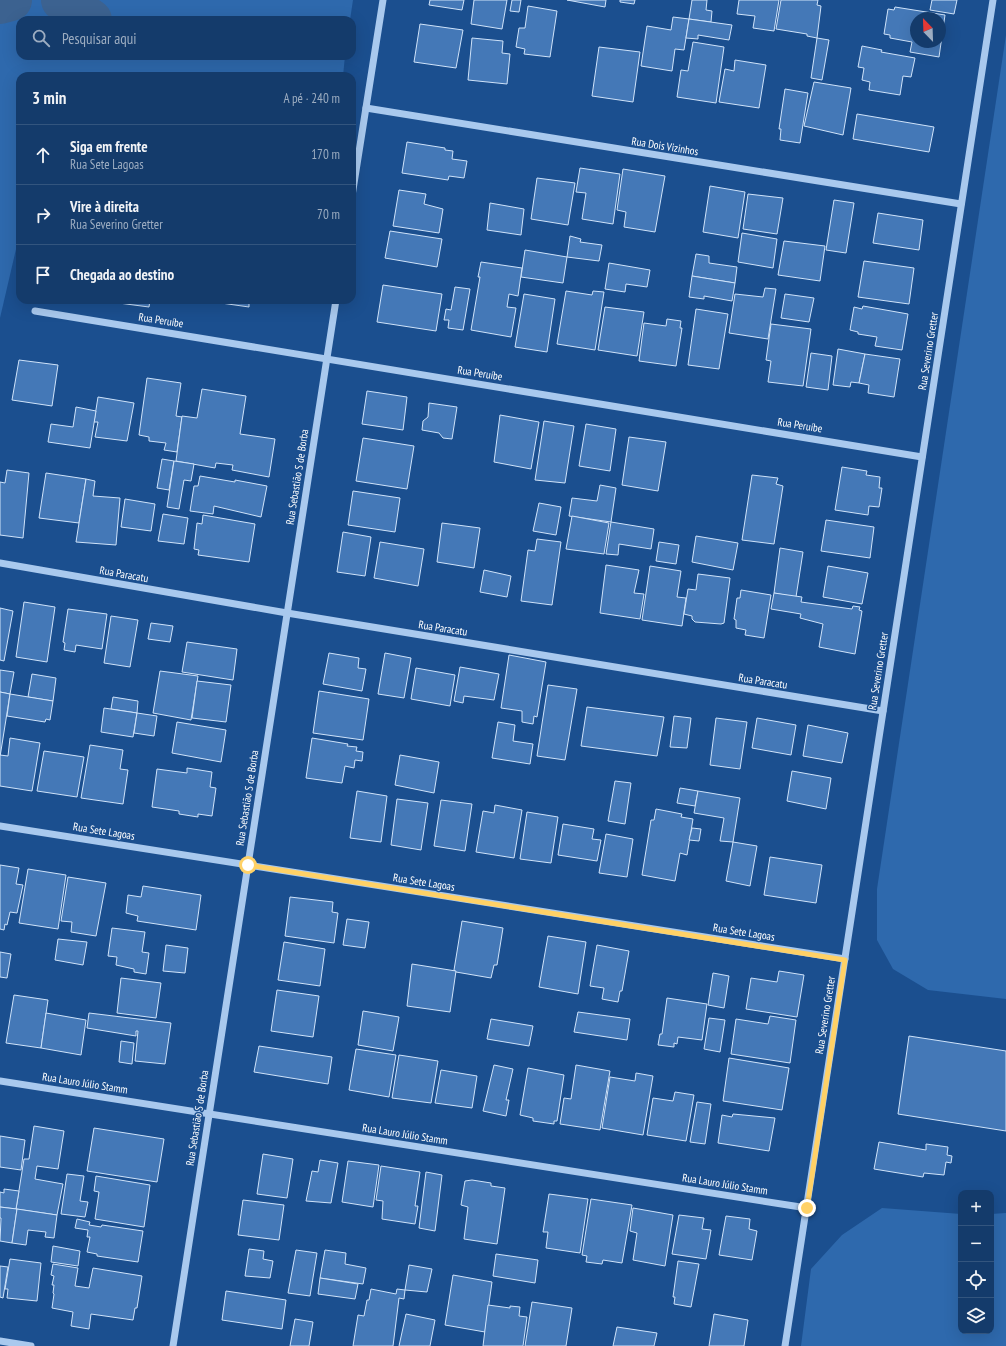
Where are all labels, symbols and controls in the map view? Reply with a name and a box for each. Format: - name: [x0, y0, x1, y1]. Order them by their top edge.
- north arrow: [910, 12, 946, 48]
- search box: [16, 16, 356, 60]
- icon: search: [30, 27, 52, 49]
- text: Pesquisar aqui: [62, 29, 136, 48]
- text: 3 min: [32, 87, 66, 109]
- text: A pé · 240 m: [283, 90, 340, 107]
- street label: Rua Dois Vizinhos: [631, 134, 700, 158]
- text: Siga em frente: [70, 137, 148, 156]
- icon: ahead: [32, 144, 54, 166]
- text: 170 m: [311, 146, 340, 163]
- text: Rua Sete Lagoas: [70, 156, 144, 173]
- text: Vire à direita: [70, 197, 139, 216]
- icon: right: [32, 204, 54, 226]
- text: 70 m: [317, 206, 340, 223]
- text: Rua Severino Gretter: [70, 216, 163, 233]
- icon: arrive: [32, 264, 54, 286]
- text: Chegada ao destino: [70, 265, 174, 284]
- street label: Rua Peruíbe: [137, 310, 185, 331]
- street label: Rua Severino Gretter: [915, 311, 941, 391]
- street label: Rua Peruíbe: [456, 363, 504, 384]
- street label: Rua Peruíbe: [776, 415, 824, 436]
- street label: Rua Sebastião S de Borba: [283, 428, 311, 526]
- street label: Rua Paracatu: [98, 563, 150, 585]
- street label: Rua Paracatu: [418, 617, 469, 639]
- street label: Rua Severino Gretter: [865, 631, 891, 711]
- street label: Rua Paracatu: [738, 670, 789, 692]
- street label: Rua Sebastião S de Borba: [233, 749, 261, 847]
- street label: Rua Sete Lagoas: [72, 819, 136, 843]
- route start: [239, 856, 257, 874]
- street label: Rua Sete Lagoas: [392, 870, 456, 894]
- street label: Rua Sete Lagoas: [712, 920, 776, 944]
- street label: Rua Severino Gretter: [812, 975, 838, 1055]
- street label: Rua Lauro Júlio Stamm: [41, 1069, 129, 1097]
- street label: Rua Sebastião S de Borba: [183, 1069, 211, 1167]
- street label: Rua Lauro Júlio Stamm: [361, 1120, 449, 1148]
- street label: Rua Lauro Júlio Stamm: [681, 1170, 769, 1198]
- map controls: [958, 1190, 994, 1334]
- button: +: [958, 1190, 994, 1226]
- route end: [798, 1199, 816, 1217]
- button: −: [958, 1226, 994, 1262]
- button: locate: [958, 1262, 994, 1298]
- button: layers: [958, 1298, 994, 1334]

